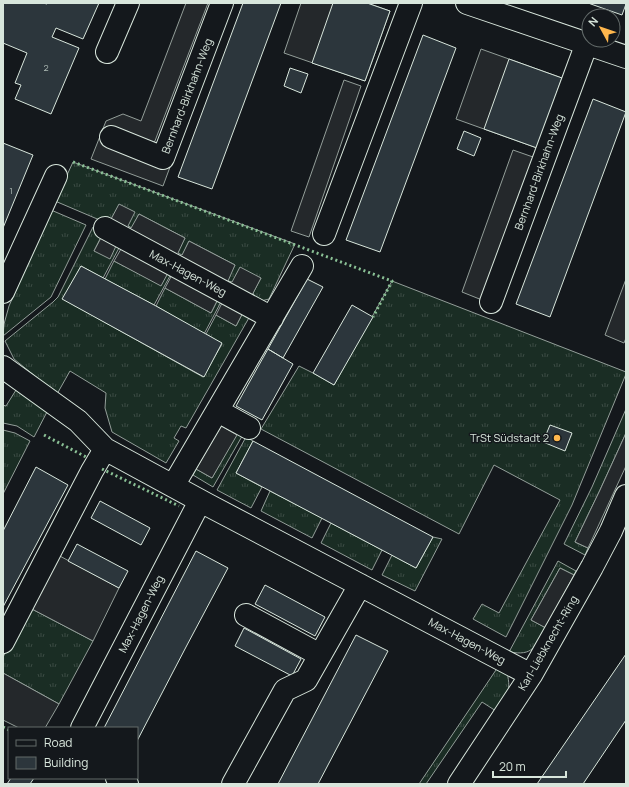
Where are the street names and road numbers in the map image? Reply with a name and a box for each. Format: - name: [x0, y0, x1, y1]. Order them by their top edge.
- street label: Bernhard-Birkhahn-Weg: [158, 36, 215, 156]
- street label: Bernhard-Birkhahn-Weg: [511, 112, 567, 232]
- street label: Max-Hagen-Weg: [147, 246, 229, 299]
- street label: Max-Hagen-Weg: [114, 572, 167, 655]
- street label: Karl-Liebknecht-Ring: [514, 592, 581, 693]
- street label: Max-Hagen-Weg: [426, 614, 508, 667]

